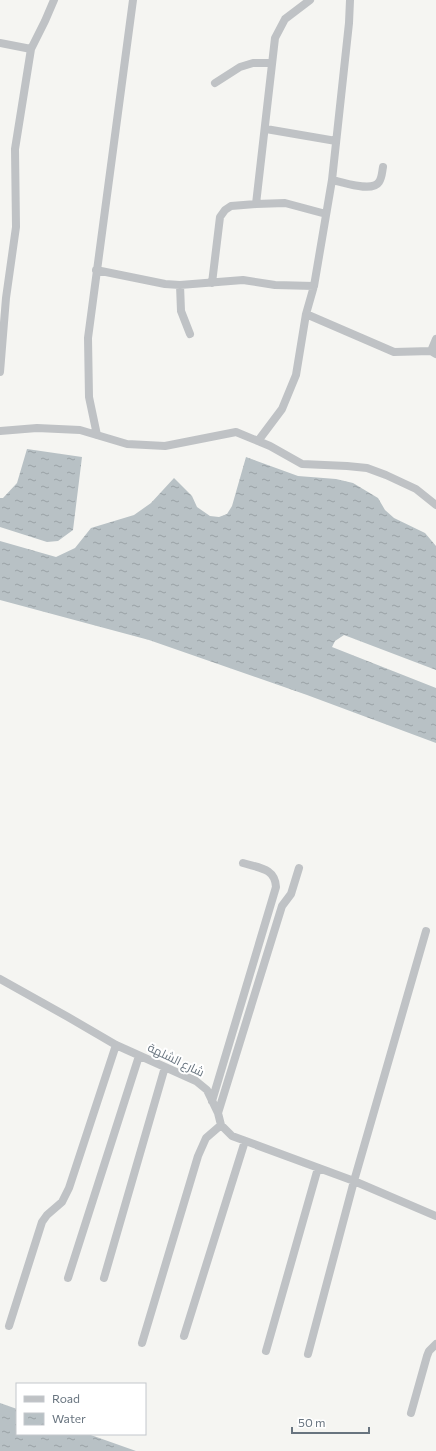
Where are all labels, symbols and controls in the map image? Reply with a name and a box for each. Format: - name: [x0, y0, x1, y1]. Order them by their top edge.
- street label: شارع الشلهة: [145, 1039, 207, 1081]
- legend: [16, 1383, 146, 1435]
- text: Road: [52, 1391, 80, 1405]
- scale bar: [292, 1409, 369, 1435]
- text: Water: [52, 1411, 86, 1425]
- text: 50 m: [298, 1415, 326, 1429]

